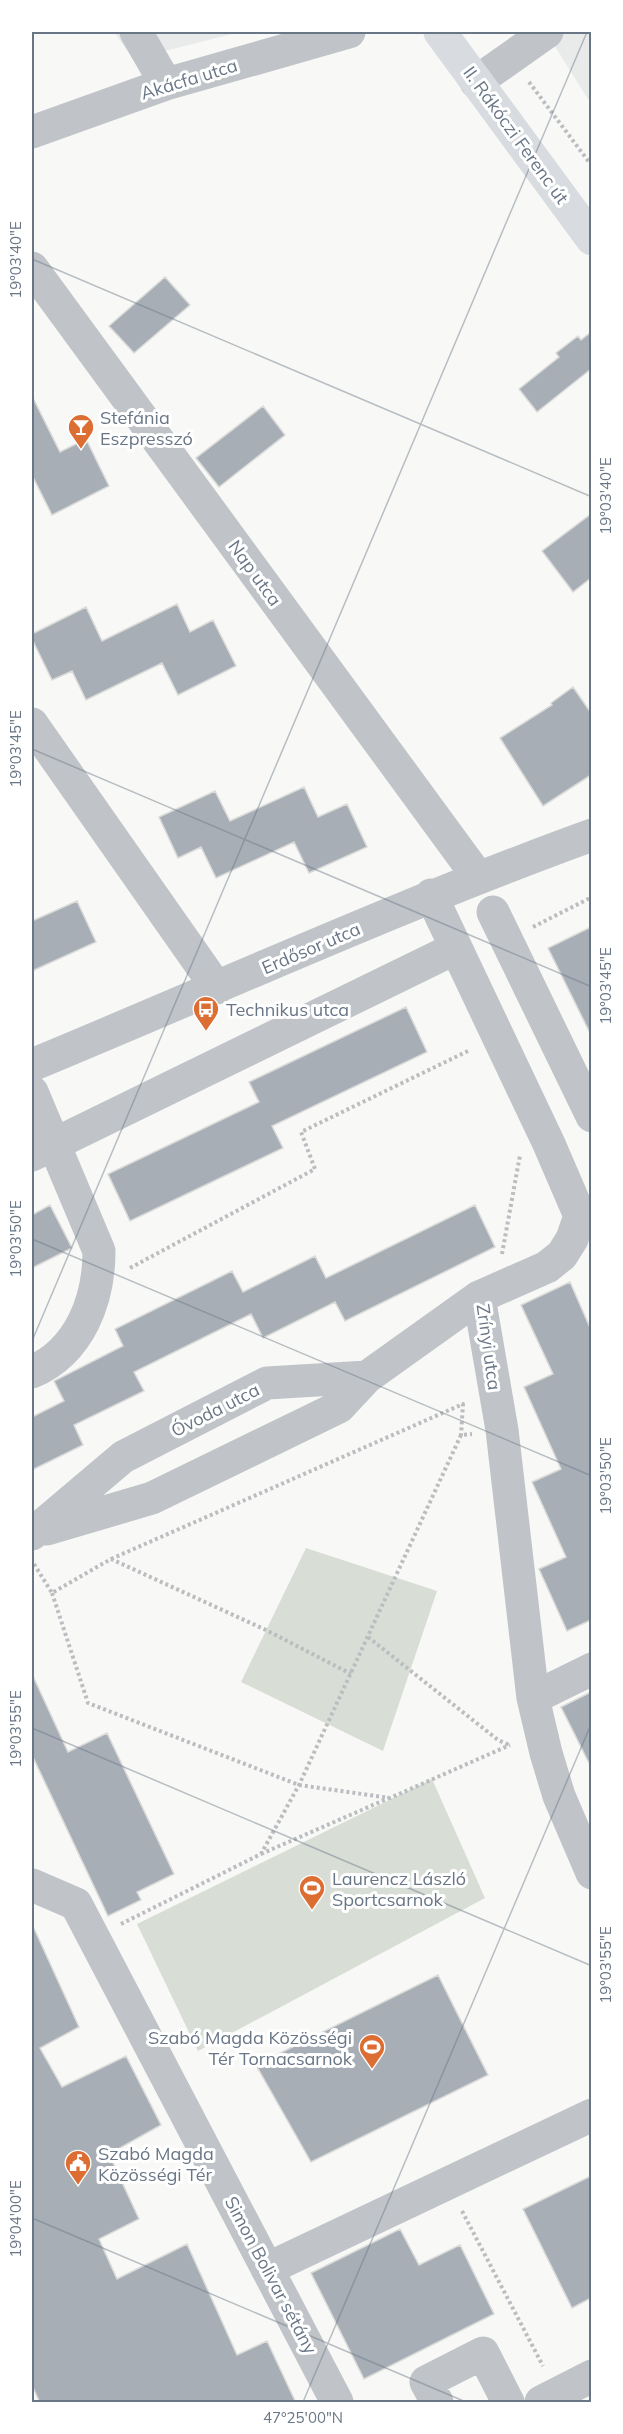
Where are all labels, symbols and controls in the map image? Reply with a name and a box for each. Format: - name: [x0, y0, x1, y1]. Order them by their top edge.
- street label: Akácfa utca: [138, 53, 240, 105]
- street label: II. Rákóczi Ferenc út: [458, 62, 574, 208]
- text: 19°03'40"E: [6, 221, 25, 299]
- place label: Stefánia Eszpresszó: [100, 406, 193, 450]
- bar icon: Stefánia Eszpresszó: [66, 412, 96, 450]
- text: 19°03'40"E: [596, 457, 615, 535]
- street label: Nap utca: [223, 536, 287, 610]
- text: 19°03'45"E: [6, 710, 25, 788]
- street label: Erdősor utca: [258, 917, 364, 979]
- text: 19°03'45"E: [596, 947, 615, 1025]
- bus stop icon: Technikus utca: [191, 994, 221, 1032]
- place label: Technikus utca: [226, 998, 349, 1021]
- text: 19°03'50"E: [6, 1200, 25, 1278]
- street label: Zrínyi utca: [472, 1302, 506, 1392]
- street label: Óvoda utca: [167, 1378, 263, 1442]
- text: 19°03'50"E: [596, 1437, 615, 1515]
- text: 19°03'55"E: [6, 1690, 25, 1768]
- place label: Laurencz László Sportcsarnok: [332, 1867, 466, 1911]
- sports icon: Laurencz László Sportcsarnok: [297, 1873, 327, 1911]
- text: 19°03'55"E: [596, 1926, 615, 2004]
- place label: Szabó Magda Közösségi Tér Tornacsarnok: [148, 2026, 353, 2070]
- sports icon: Szabó Magda Közösségi Tér Tornacsarnok: [357, 2032, 387, 2070]
- place label: Szabó Magda Közösségi Tér: [98, 2142, 214, 2186]
- public building icon: Szabó Magda Közösségi Tér: [63, 2148, 93, 2186]
- text: 19°04'00"E: [6, 2180, 25, 2258]
- street label: Simon Bolivar sétány: [220, 2192, 322, 2358]
- text: 47°25'00"N: [263, 2408, 343, 2427]

